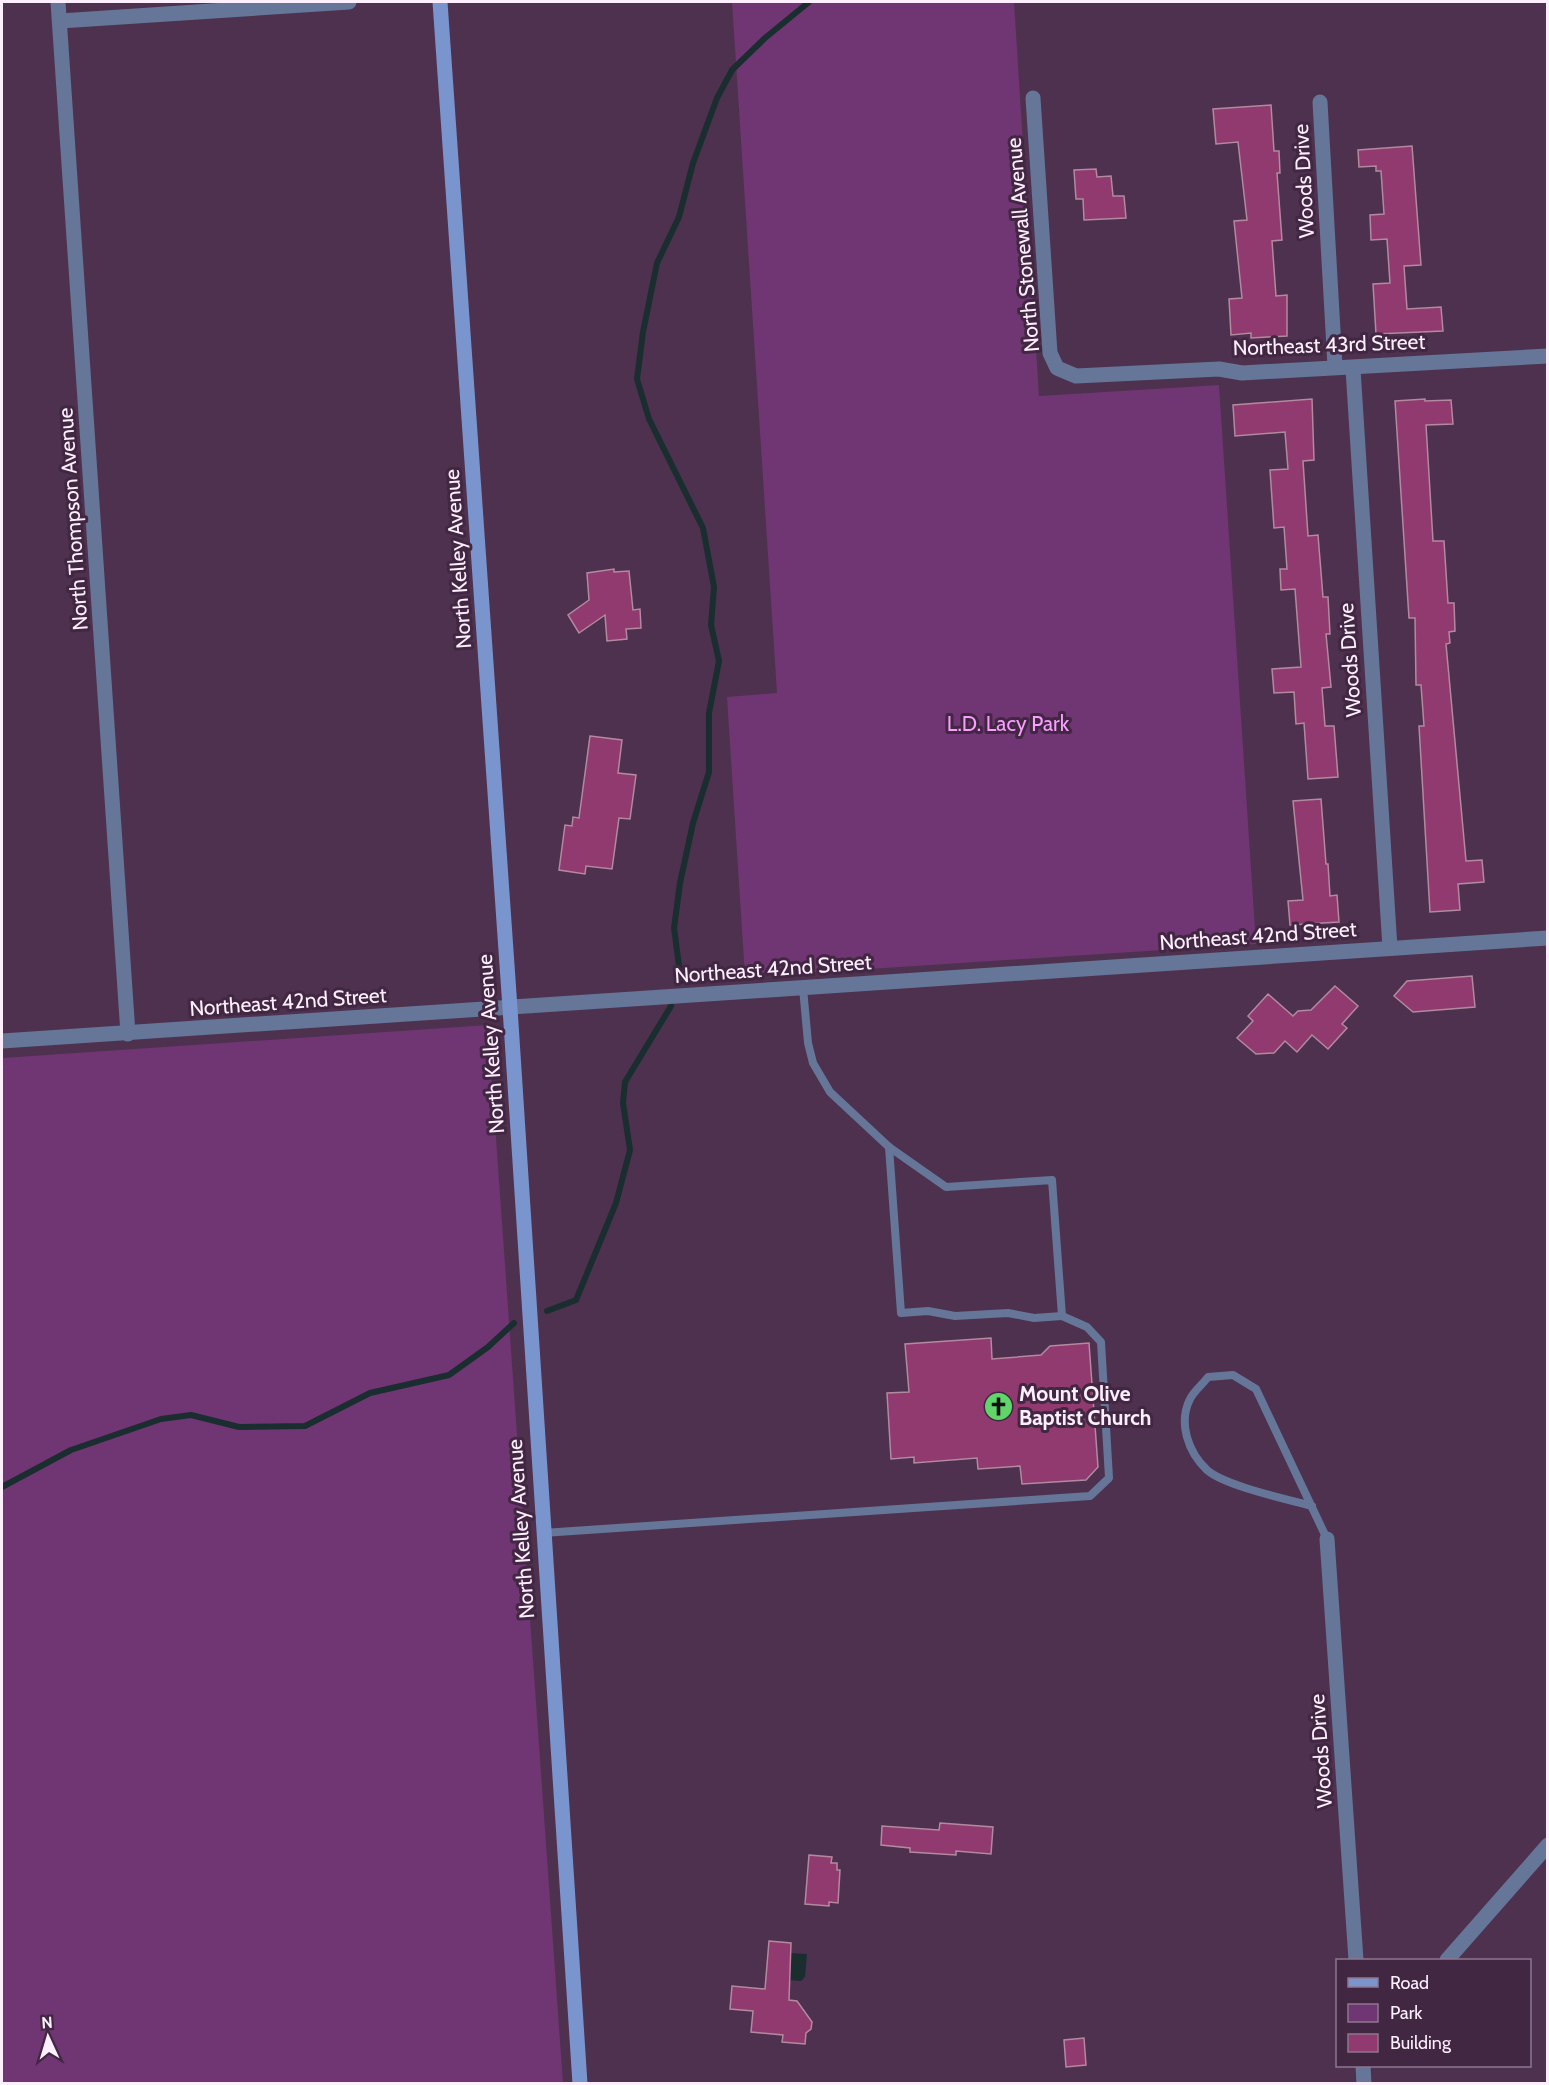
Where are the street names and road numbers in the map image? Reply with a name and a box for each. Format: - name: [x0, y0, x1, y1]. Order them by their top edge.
- street label: Woods Drive: [1288, 123, 1319, 239]
- street label: North Stonewall Avenue: [1001, 136, 1044, 353]
- street label: Northeast 43rd Street: [1232, 329, 1426, 360]
- street label: North Thompson Avenue: [52, 407, 93, 631]
- street label: North Kelley Avenue: [439, 468, 476, 650]
- street label: Woods Drive: [1333, 602, 1366, 718]
- street label: Northeast 42nd Street: [1158, 916, 1357, 955]
- street label: Northeast 42nd Street: [673, 949, 872, 988]
- street label: North Kelley Avenue: [472, 953, 509, 1135]
- street label: Northeast 42nd Street: [188, 982, 387, 1021]
- street label: North Kelley Avenue: [502, 1438, 539, 1620]
- street label: Woods Drive: [1304, 1693, 1337, 1809]

